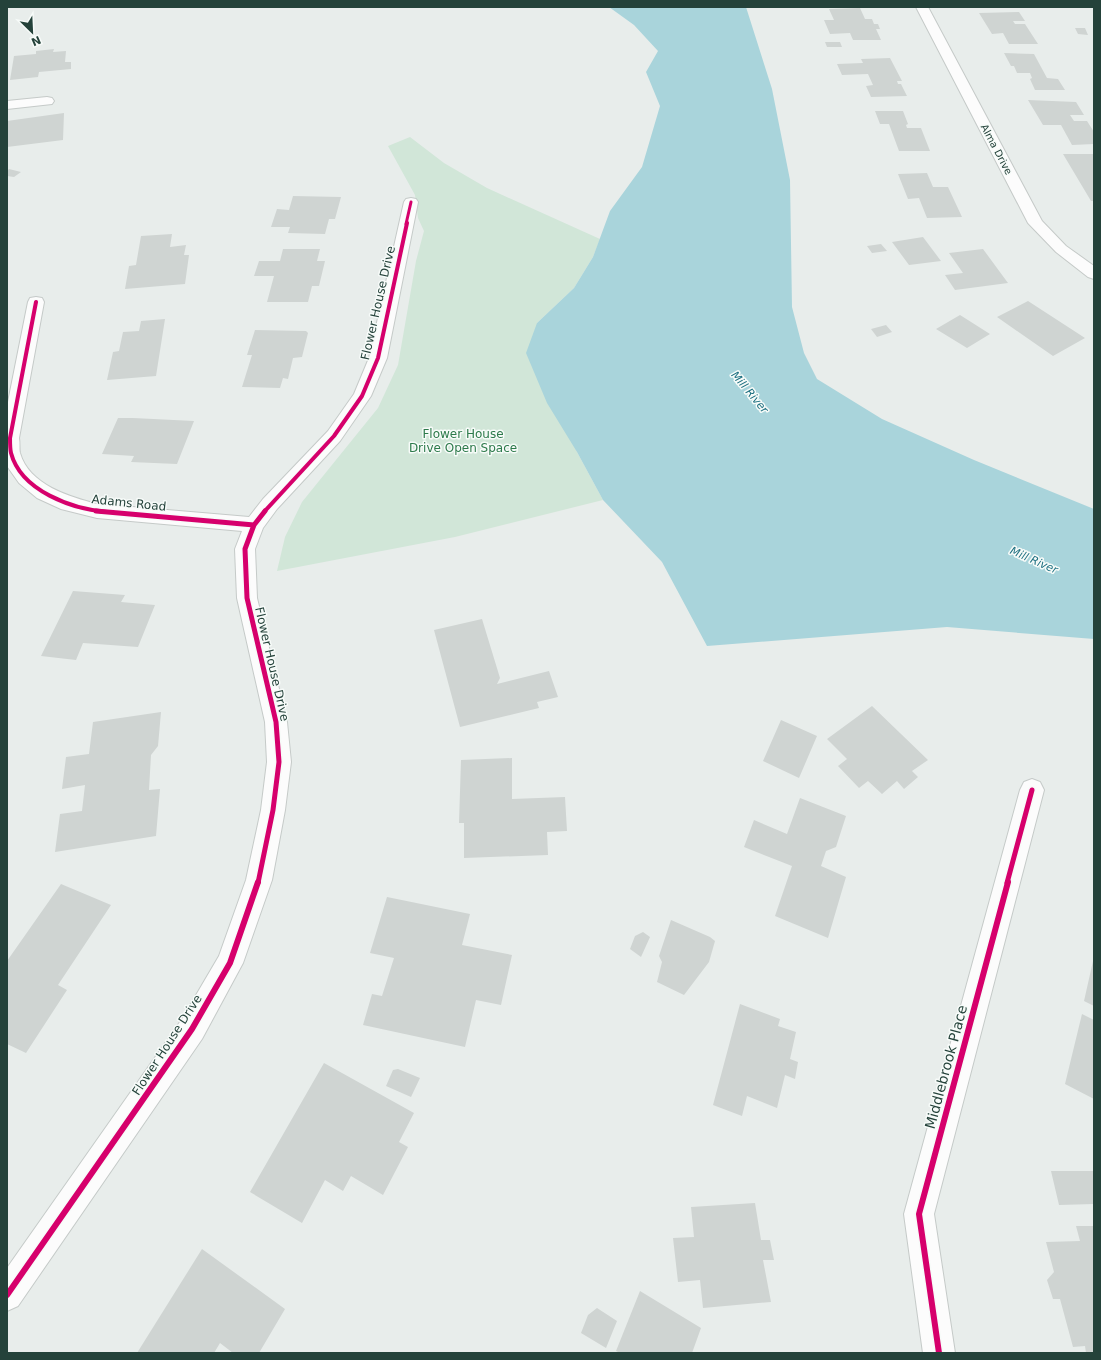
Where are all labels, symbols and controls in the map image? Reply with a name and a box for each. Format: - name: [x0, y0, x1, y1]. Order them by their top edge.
- north arrow: [12, 12, 52, 52]
- text: N: [29, 33, 43, 48]
- street label: Alma Drive: [979, 122, 1014, 176]
- street label: Flower House Drive: [358, 244, 398, 362]
- water label: Mill River: [728, 369, 772, 417]
- park label: Flower House Drive Open Space: [409, 427, 517, 455]
- street label: Adams Road: [91, 492, 167, 514]
- water label: Mill River: [1008, 544, 1061, 577]
- street label: Flower House Drive: [252, 605, 292, 723]
- street label: Flower House Drive: [129, 992, 205, 1098]
- street label: Middlebrook Place: [922, 1003, 970, 1131]

